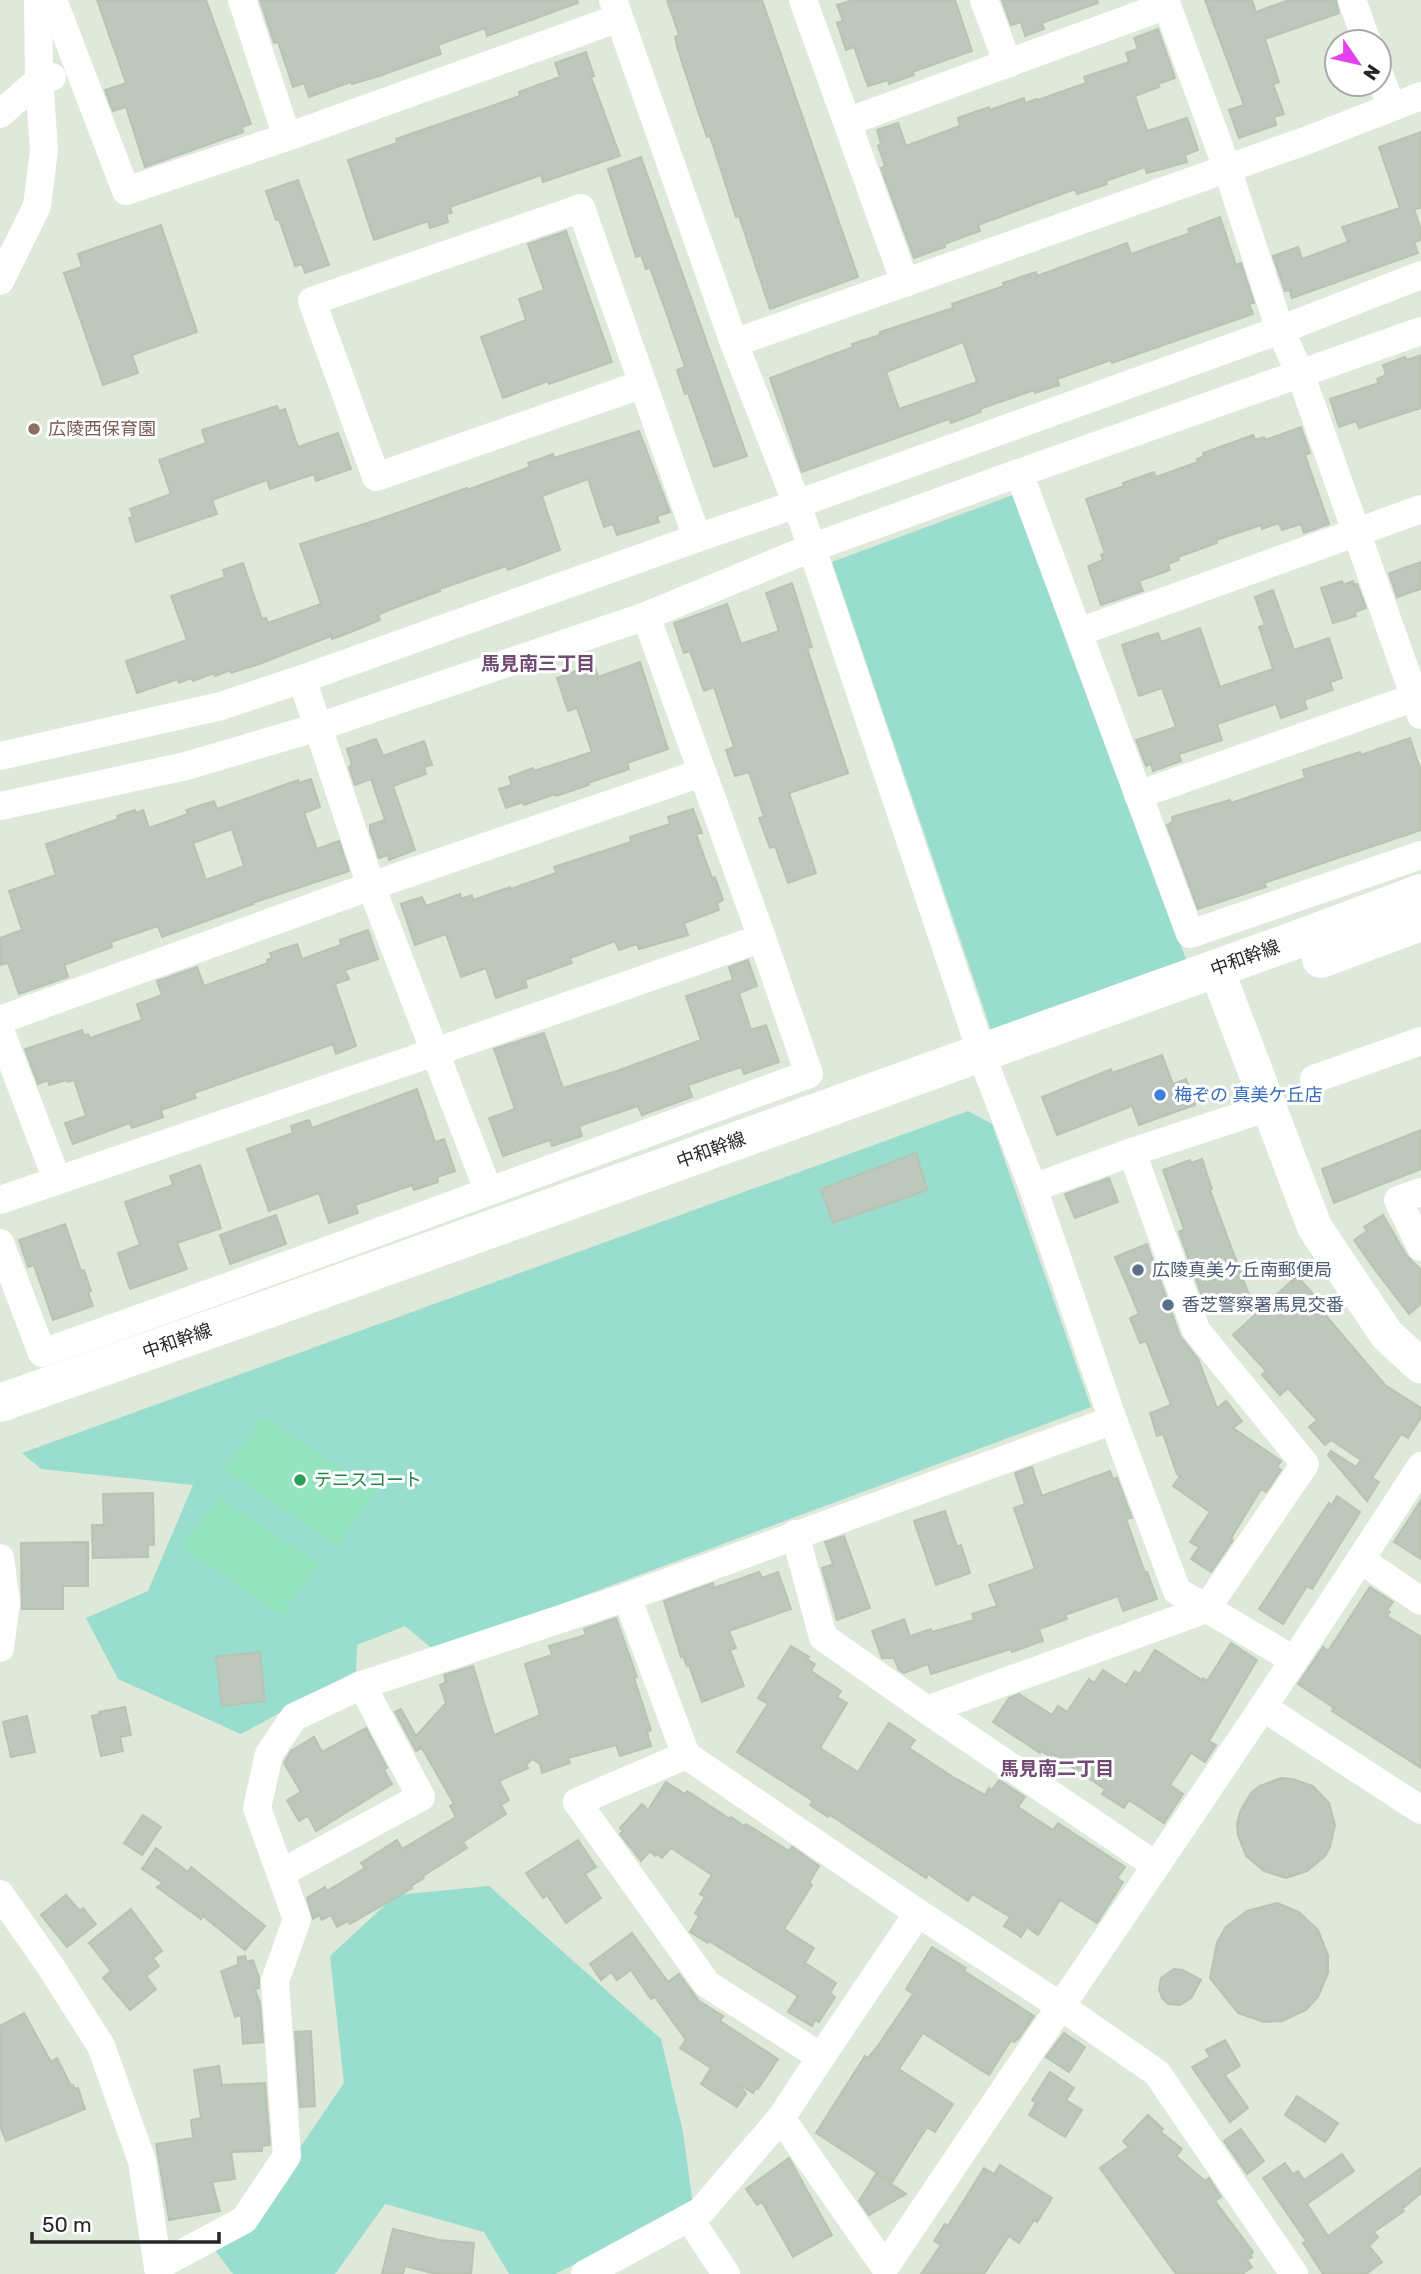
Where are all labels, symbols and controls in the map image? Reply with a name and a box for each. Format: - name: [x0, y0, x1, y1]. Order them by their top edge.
- north arrow: [1323, 28, 1393, 98]
- text: N: [1358, 60, 1385, 84]
- place label: 広陵西保育園: [48, 418, 156, 440]
- marker: 広陵西保育園: [26, 421, 42, 437]
- district label: 馬見南三丁目: [481, 652, 595, 675]
- street label: 中和幹線: [1207, 935, 1283, 981]
- place label: 梅ぞの 真美ケ丘店: [1174, 1084, 1322, 1106]
- marker: 梅ぞの 真美ケ丘店: [1152, 1087, 1168, 1103]
- street label: 中和幹線: [673, 1127, 749, 1173]
- place label: 広陵真美ケ丘南郵便局: [1152, 1259, 1332, 1281]
- marker: 広陵真美ケ丘南郵便局: [1130, 1262, 1146, 1278]
- place label: 香芝警察署馬見交番: [1182, 1294, 1344, 1316]
- marker: 香芝警察署馬見交番: [1160, 1297, 1176, 1313]
- street label: 中和幹線: [139, 1319, 215, 1363]
- place label: テニスコート: [314, 1469, 422, 1491]
- marker: テニスコート: [292, 1472, 308, 1488]
- district label: 馬見南二丁目: [1000, 1757, 1114, 1780]
- scale bar: [32, 2200, 219, 2244]
- text: 50 m: [42, 2212, 92, 2237]

